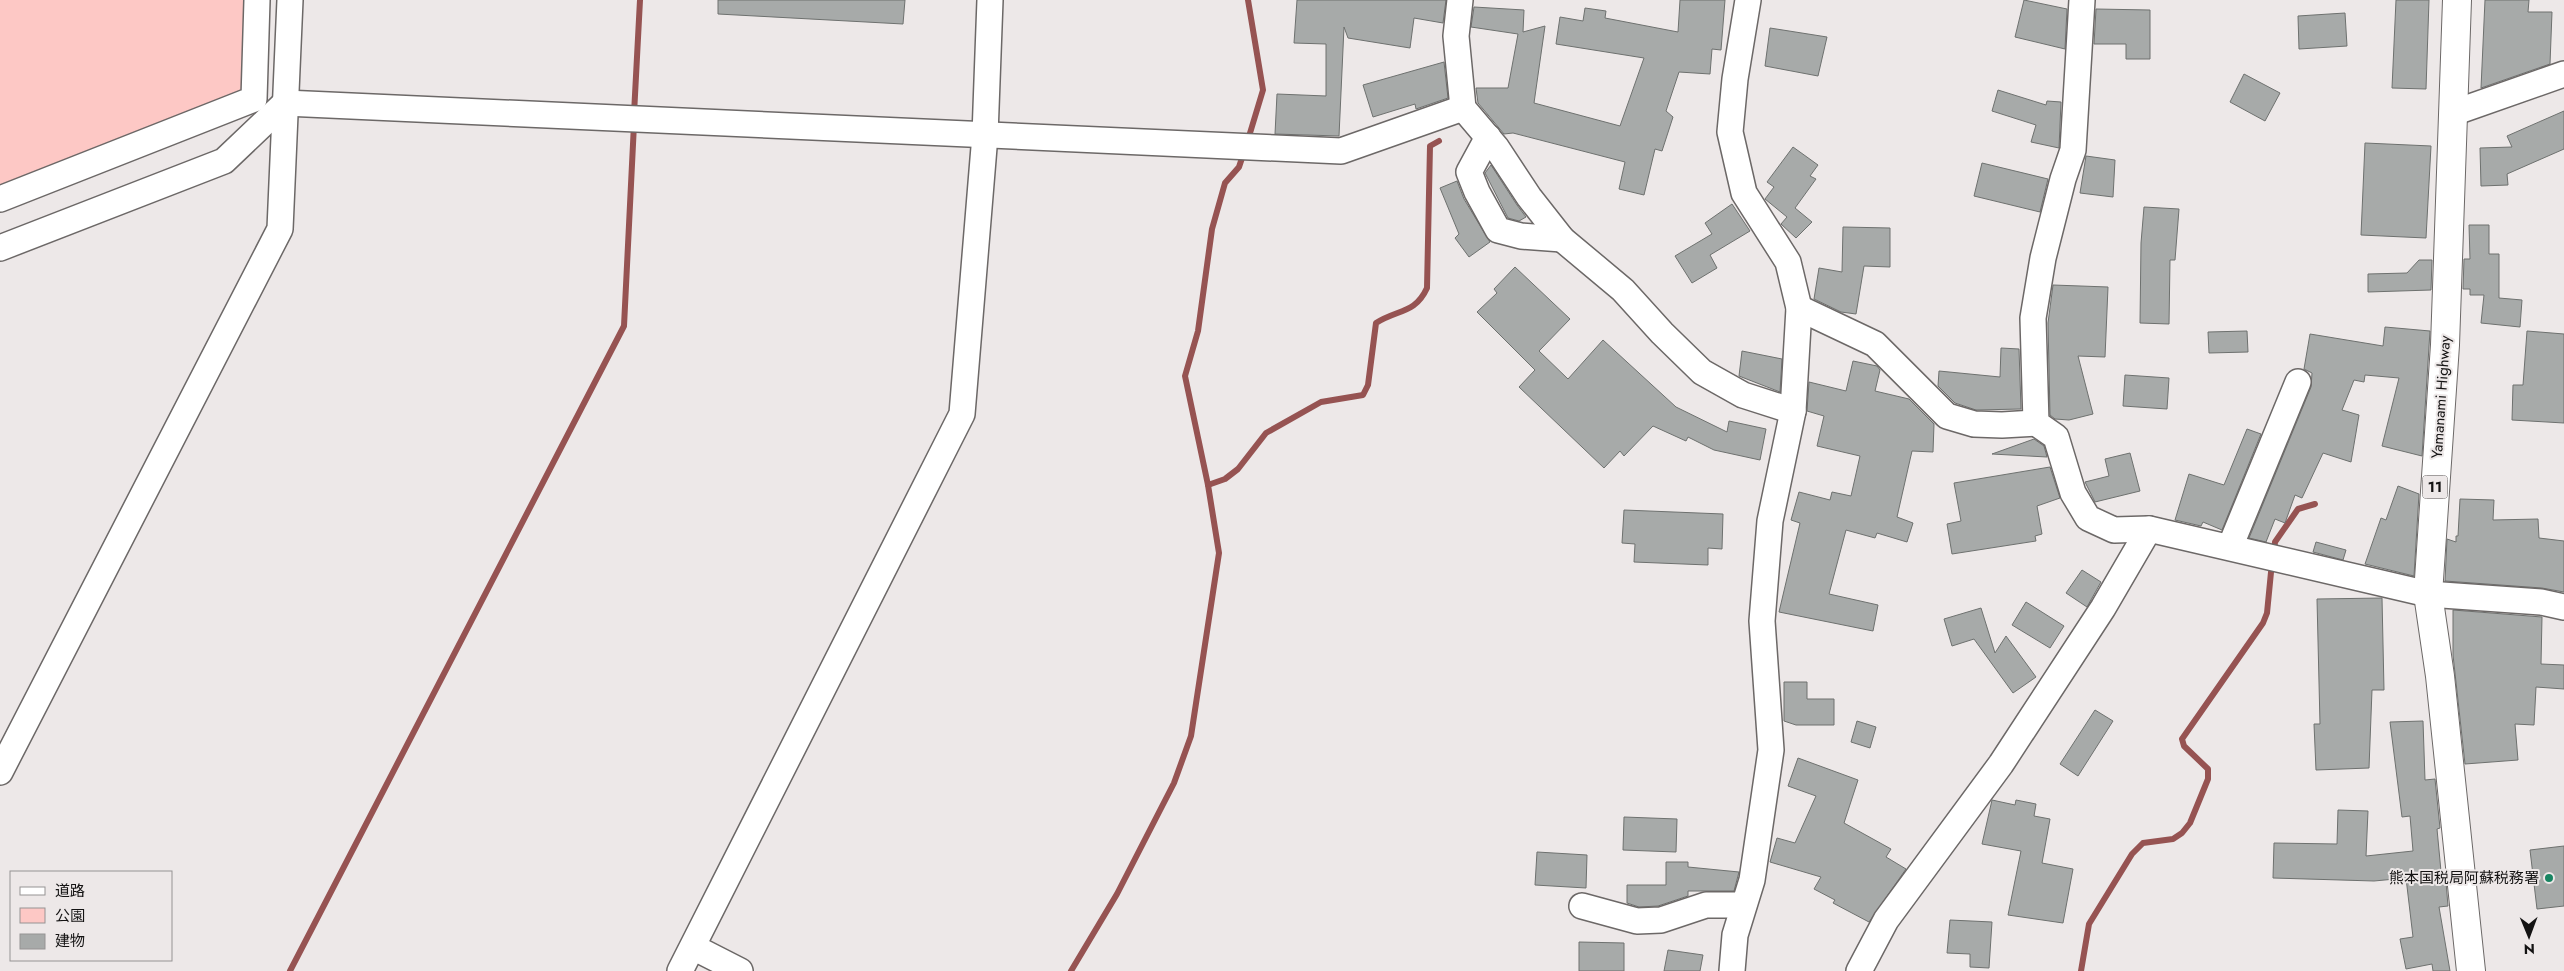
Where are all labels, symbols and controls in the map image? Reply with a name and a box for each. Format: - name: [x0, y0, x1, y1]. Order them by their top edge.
- street label: Yamanami Highway: [2426, 334, 2456, 459]
- road number: 11: [2422, 476, 2448, 498]
- place label: 熊本国税局阿蘇税務署: [2389, 867, 2539, 889]
- legend: [10, 871, 172, 961]
- marker: 熊本国税局阿蘇税務署: [2543, 872, 2555, 884]
- text: 道路: [55, 880, 85, 902]
- text: 公園: [55, 905, 85, 927]
- north arrow: [2504, 911, 2554, 961]
- text: 建物: [55, 930, 85, 952]
- text: N: [2523, 939, 2535, 959]

